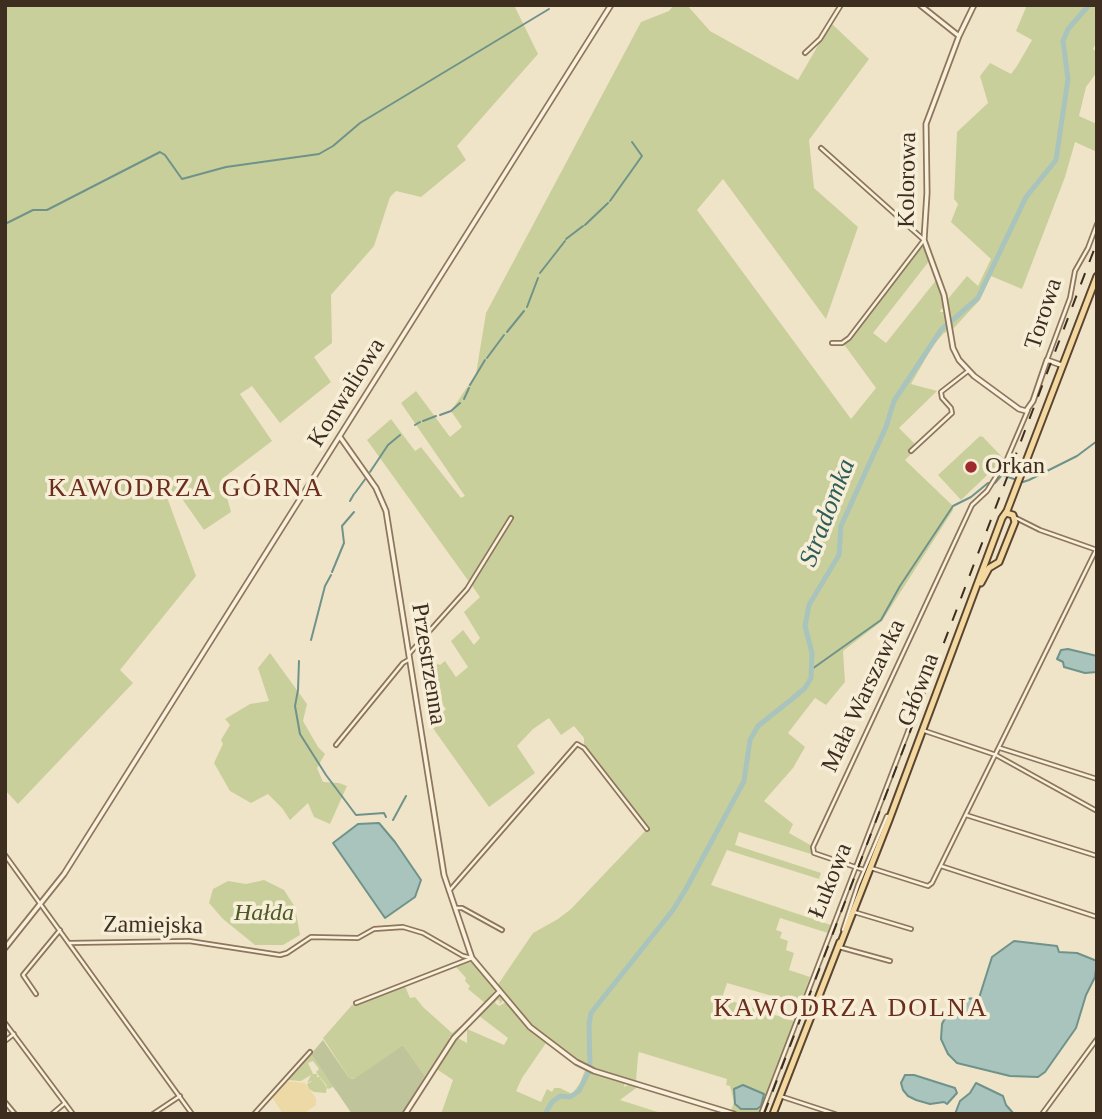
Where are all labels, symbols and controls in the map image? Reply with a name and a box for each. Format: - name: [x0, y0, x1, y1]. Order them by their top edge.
- street label: Kolorowa: [893, 132, 923, 228]
- street label: Torowa: [1019, 275, 1069, 353]
- street label: Konwaliowa: [302, 333, 392, 453]
- place label: Orkan: [985, 453, 1045, 481]
- water label: Stradomka: [793, 455, 863, 571]
- marker: Orkan: [963, 459, 979, 475]
- district label: KAWODRZA GÓRNA: [49, 473, 323, 505]
- street label: Przestrzenna: [404, 601, 452, 727]
- street label: Mała Warszawka: [816, 615, 912, 777]
- street label: Główna: [892, 649, 946, 731]
- street label: Łukowa: [803, 839, 859, 923]
- park label: Hałda: [234, 900, 294, 928]
- street label: Zamiejska: [103, 911, 203, 941]
- district label: KAWODRZA DOLNA: [715, 993, 987, 1025]

